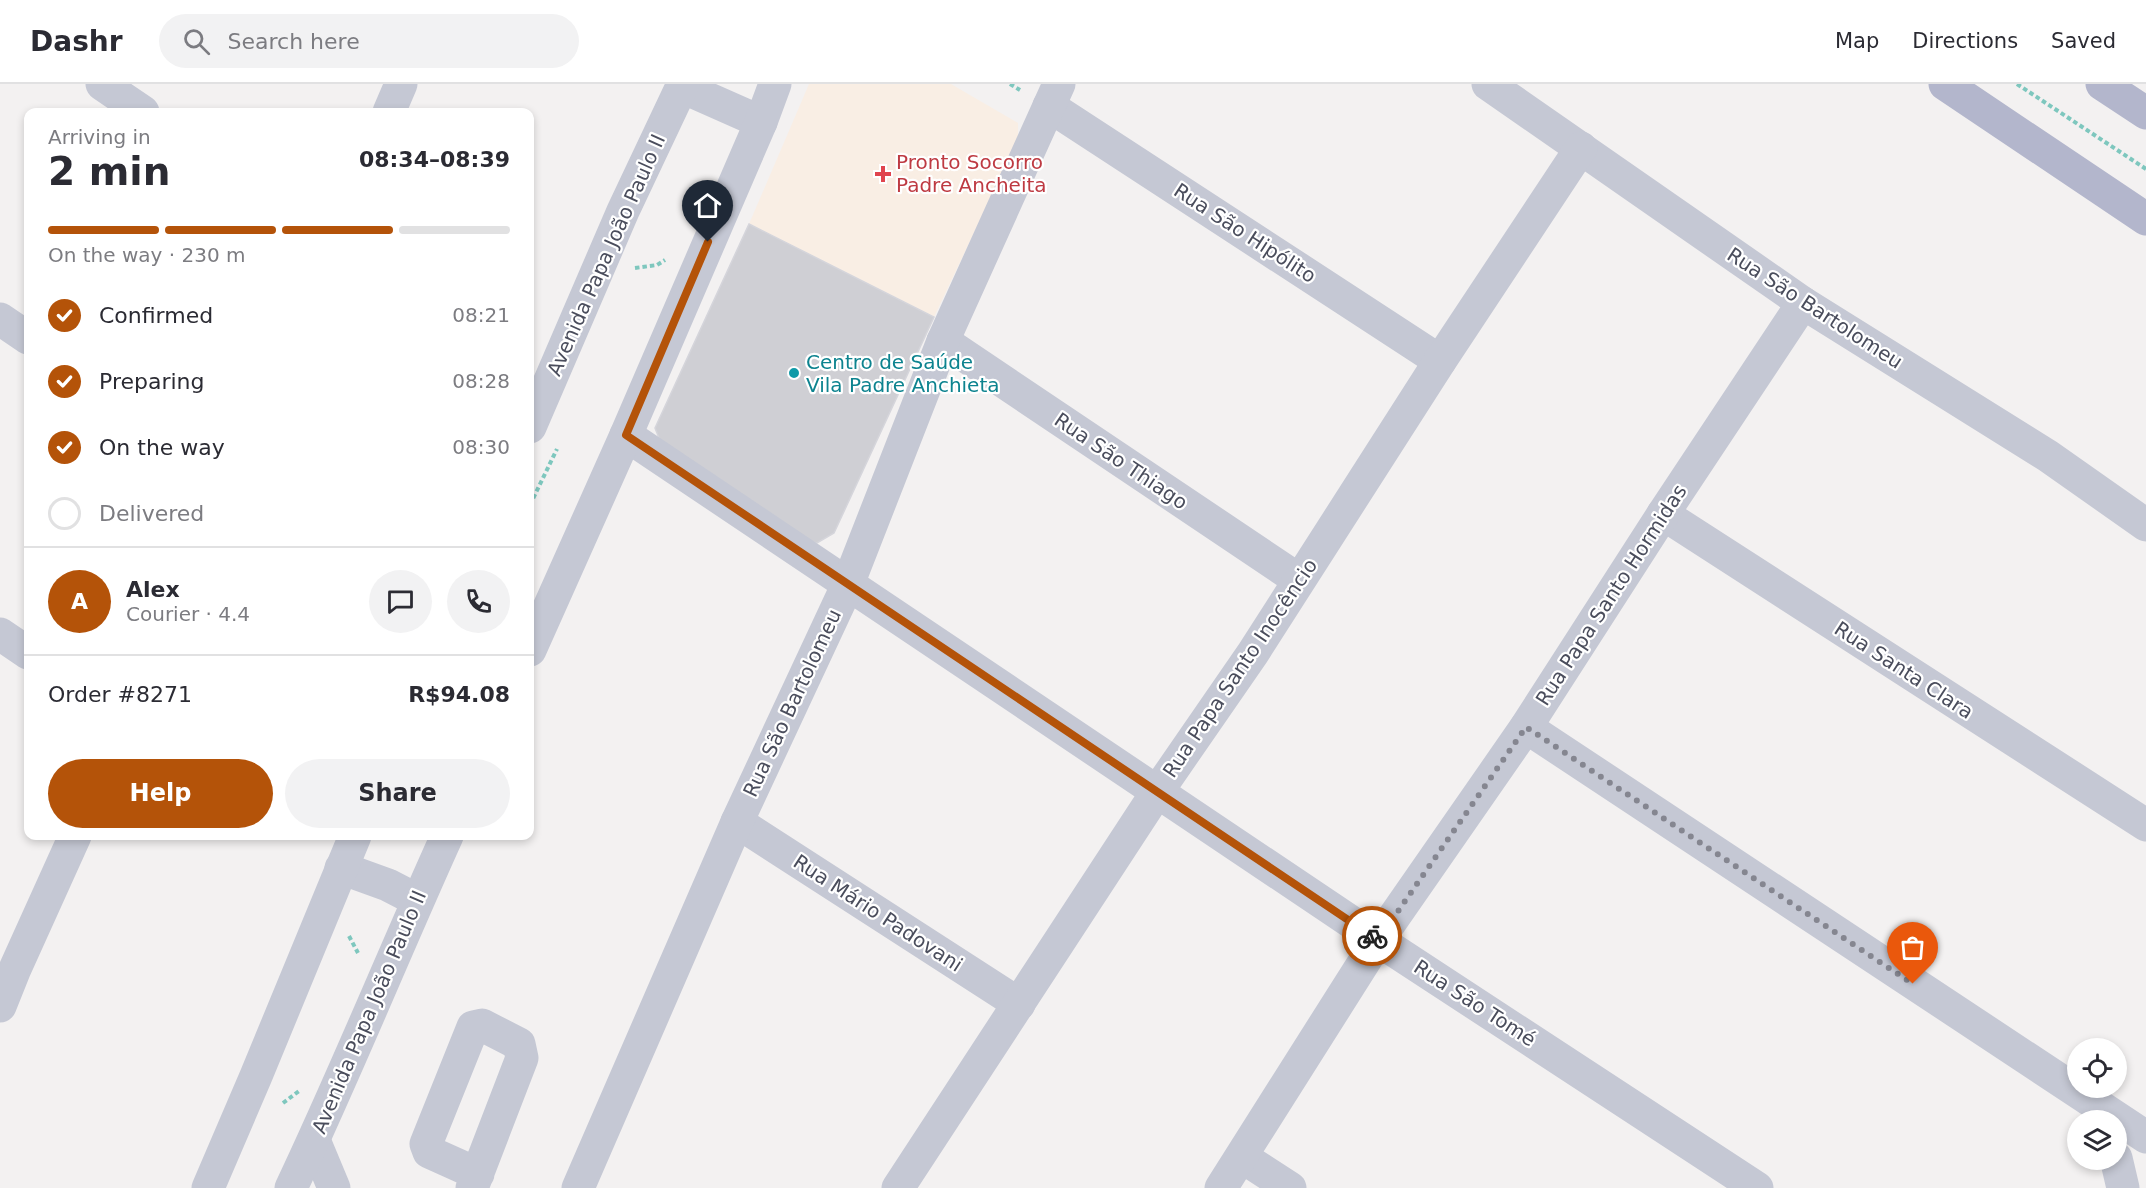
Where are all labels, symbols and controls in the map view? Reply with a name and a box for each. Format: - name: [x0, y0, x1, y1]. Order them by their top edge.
- search box: [159, 14, 579, 68]
- text: Dashr: [30, 25, 123, 58]
- icon: search: [180, 25, 213, 58]
- text: Search here: [228, 29, 360, 54]
- text: Map: [1835, 29, 1879, 53]
- text: Directions: [1912, 29, 2018, 53]
- text: Saved: [2051, 29, 2116, 53]
- text: Arriving in: [48, 125, 151, 149]
- street label: Avenida Papa João Paulo II: [542, 130, 670, 380]
- text: 08:34–08:39: [359, 147, 510, 172]
- text: 2 min: [48, 149, 170, 194]
- place label: Pronto Socorro Padre Ancheita: [896, 150, 1047, 197]
- marker: Pronto Socorro Padre Ancheita: [874, 165, 892, 183]
- street label: Rua São Hipólito: [1169, 178, 1321, 288]
- pin: [682, 180, 733, 242]
- icon: home: [691, 189, 724, 222]
- street label: Rua São Bartolomeu: [1723, 242, 1907, 374]
- text: On the way · 230 m: [48, 243, 246, 267]
- icon: check: [48, 299, 81, 332]
- text: Confirmed: [99, 303, 213, 328]
- text: 08:21: [452, 303, 510, 327]
- place label: Centro de Saúde Vila Padre Anchieta: [806, 350, 1000, 397]
- icon: check: [48, 365, 81, 398]
- marker: Centro de Saúde Vila Padre Anchieta: [787, 366, 801, 380]
- text: Preparing: [99, 369, 205, 394]
- text: 08:28: [452, 369, 510, 393]
- street label: Rua São Thiago: [1050, 408, 1192, 514]
- icon: check: [48, 431, 81, 464]
- text: On the way: [99, 435, 225, 460]
- text: 08:30: [452, 435, 510, 459]
- street label: Rua Papa Santo Hormidas: [1531, 480, 1691, 710]
- text: Delivered: [99, 501, 204, 526]
- street label: Rua Papa Santo Inocêncio: [1158, 554, 1322, 782]
- button: chat: [369, 570, 432, 633]
- button: phone: [447, 570, 510, 633]
- text: Alex: [126, 577, 180, 602]
- text: A: [71, 589, 88, 614]
- text: Courier · 4.4: [126, 602, 250, 626]
- street label: Rua São Bartolomeu: [738, 605, 846, 801]
- street label: Rua Santa Clara: [1830, 616, 1978, 724]
- text: Order #8271: [48, 682, 192, 707]
- text: R$94.08: [408, 682, 510, 707]
- button: Help: [48, 759, 273, 828]
- button: Share: [285, 759, 510, 828]
- street label: Rua Mário Padovani: [789, 849, 967, 977]
- street label: Avenida Papa João Paulo II: [307, 887, 431, 1137]
- courier: [1342, 906, 1402, 966]
- icon: bike: [1356, 920, 1389, 953]
- pin: [1887, 922, 1938, 984]
- icon: bag: [1896, 931, 1929, 964]
- street label: Rua São Tomé: [1409, 955, 1541, 1051]
- map controls: [2067, 1038, 2127, 1170]
- button: locate: [2067, 1038, 2127, 1098]
- button: layers: [2067, 1110, 2127, 1170]

